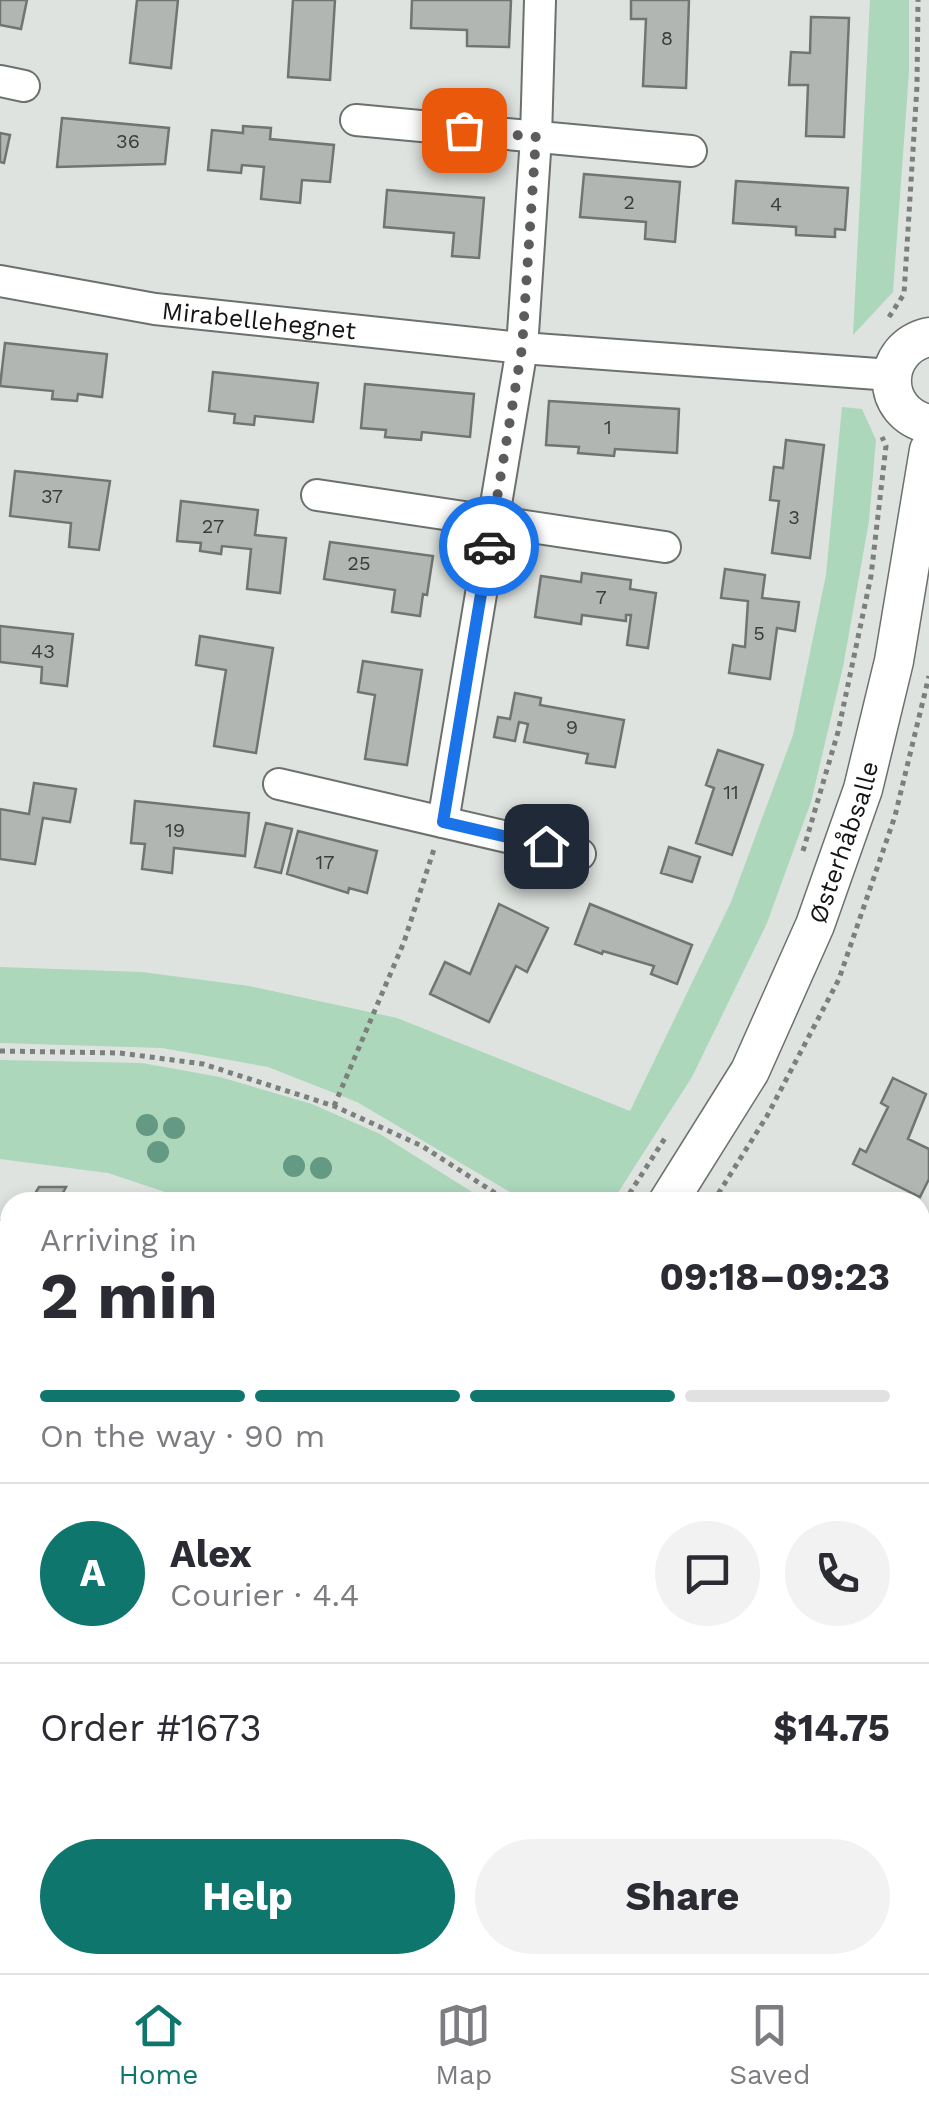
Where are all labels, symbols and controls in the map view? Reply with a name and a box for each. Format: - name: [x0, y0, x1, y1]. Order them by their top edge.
- house number: 8: [661, 26, 673, 50]
- pin: [422, 88, 507, 173]
- icon: bag: [437, 103, 492, 158]
- house number: 36: [116, 129, 140, 153]
- house number: 2: [623, 190, 635, 214]
- house number: 4: [770, 192, 782, 216]
- street label: Mirabellehegnet: [160, 295, 358, 345]
- house number: 1: [604, 415, 612, 439]
- house number: 37: [41, 484, 63, 508]
- courier: [439, 496, 539, 596]
- house number: 3: [788, 505, 800, 529]
- house number: 27: [202, 514, 224, 538]
- icon: car: [462, 519, 517, 574]
- house number: 25: [347, 551, 371, 575]
- house number: 7: [595, 585, 607, 609]
- house number: 5: [753, 621, 765, 645]
- house number: 43: [31, 639, 55, 663]
- house number: 9: [566, 715, 578, 739]
- street label: Østerhåbsalle: [802, 758, 884, 927]
- house number: 11: [723, 780, 739, 804]
- pin: [504, 804, 589, 889]
- house number: 19: [165, 818, 185, 842]
- icon: home: [519, 819, 574, 874]
- house number: 17: [315, 850, 335, 874]
- text: Arriving in: [40, 1221, 197, 1259]
- text: 09:18–09:23: [660, 1255, 890, 1299]
- text: 2 min: [40, 1258, 218, 1334]
- text: On the way · 90 m: [40, 1417, 325, 1455]
- button: chat: [655, 1521, 760, 1626]
- button: phone: [785, 1521, 890, 1626]
- text: Alex: [170, 1532, 252, 1576]
- text: A: [80, 1551, 105, 1595]
- text: Courier · 4.4: [170, 1576, 359, 1614]
- text: Order #1673: [40, 1706, 262, 1750]
- text: $14.75: [773, 1706, 890, 1750]
- button: Help: [40, 1839, 455, 1954]
- button: Share: [475, 1839, 890, 1954]
- tab: Home: [118, 1998, 198, 2091]
- tab: Map: [435, 1998, 492, 2091]
- tab: Saved: [729, 1998, 811, 2091]

